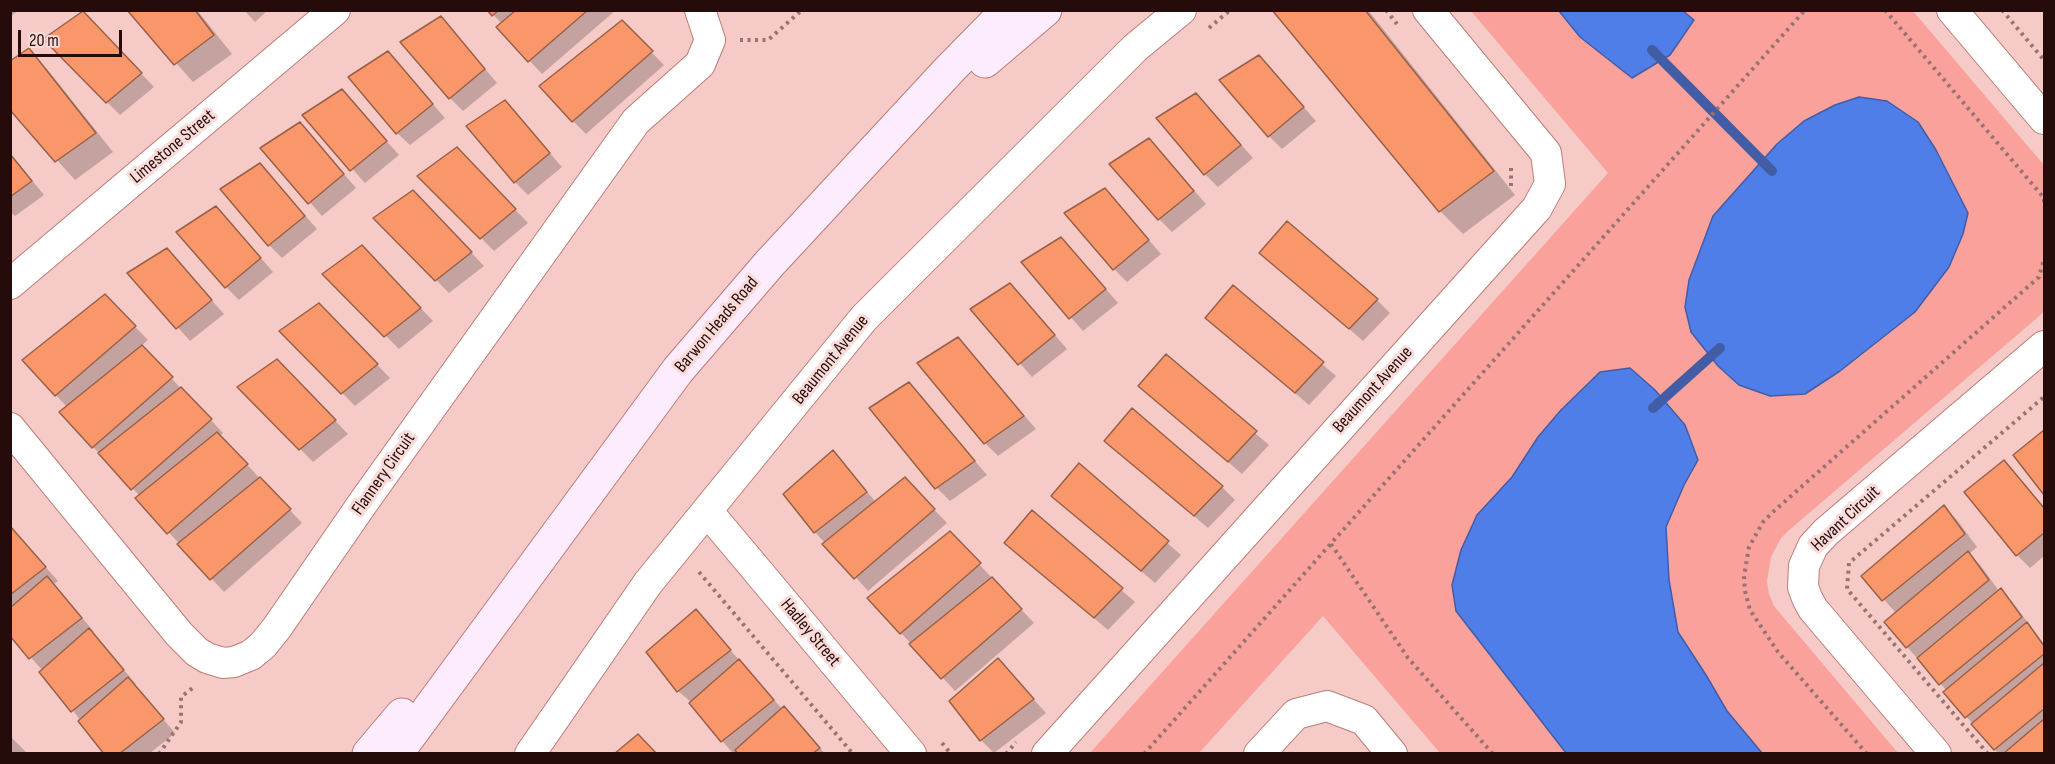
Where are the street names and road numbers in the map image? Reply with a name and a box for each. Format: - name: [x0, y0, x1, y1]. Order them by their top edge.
- street label: Limestone Street: [126, 105, 220, 189]
- street label: Barwon Heads Road: [671, 273, 763, 377]
- street label: Beaumont Avenue: [788, 311, 874, 409]
- street label: Beaumont Avenue: [1329, 342, 1417, 438]
- street label: Flannery Circuit: [348, 429, 420, 519]
- street label: Havant Circuit: [1807, 482, 1885, 556]
- street label: Hadley Street: [775, 595, 845, 671]

